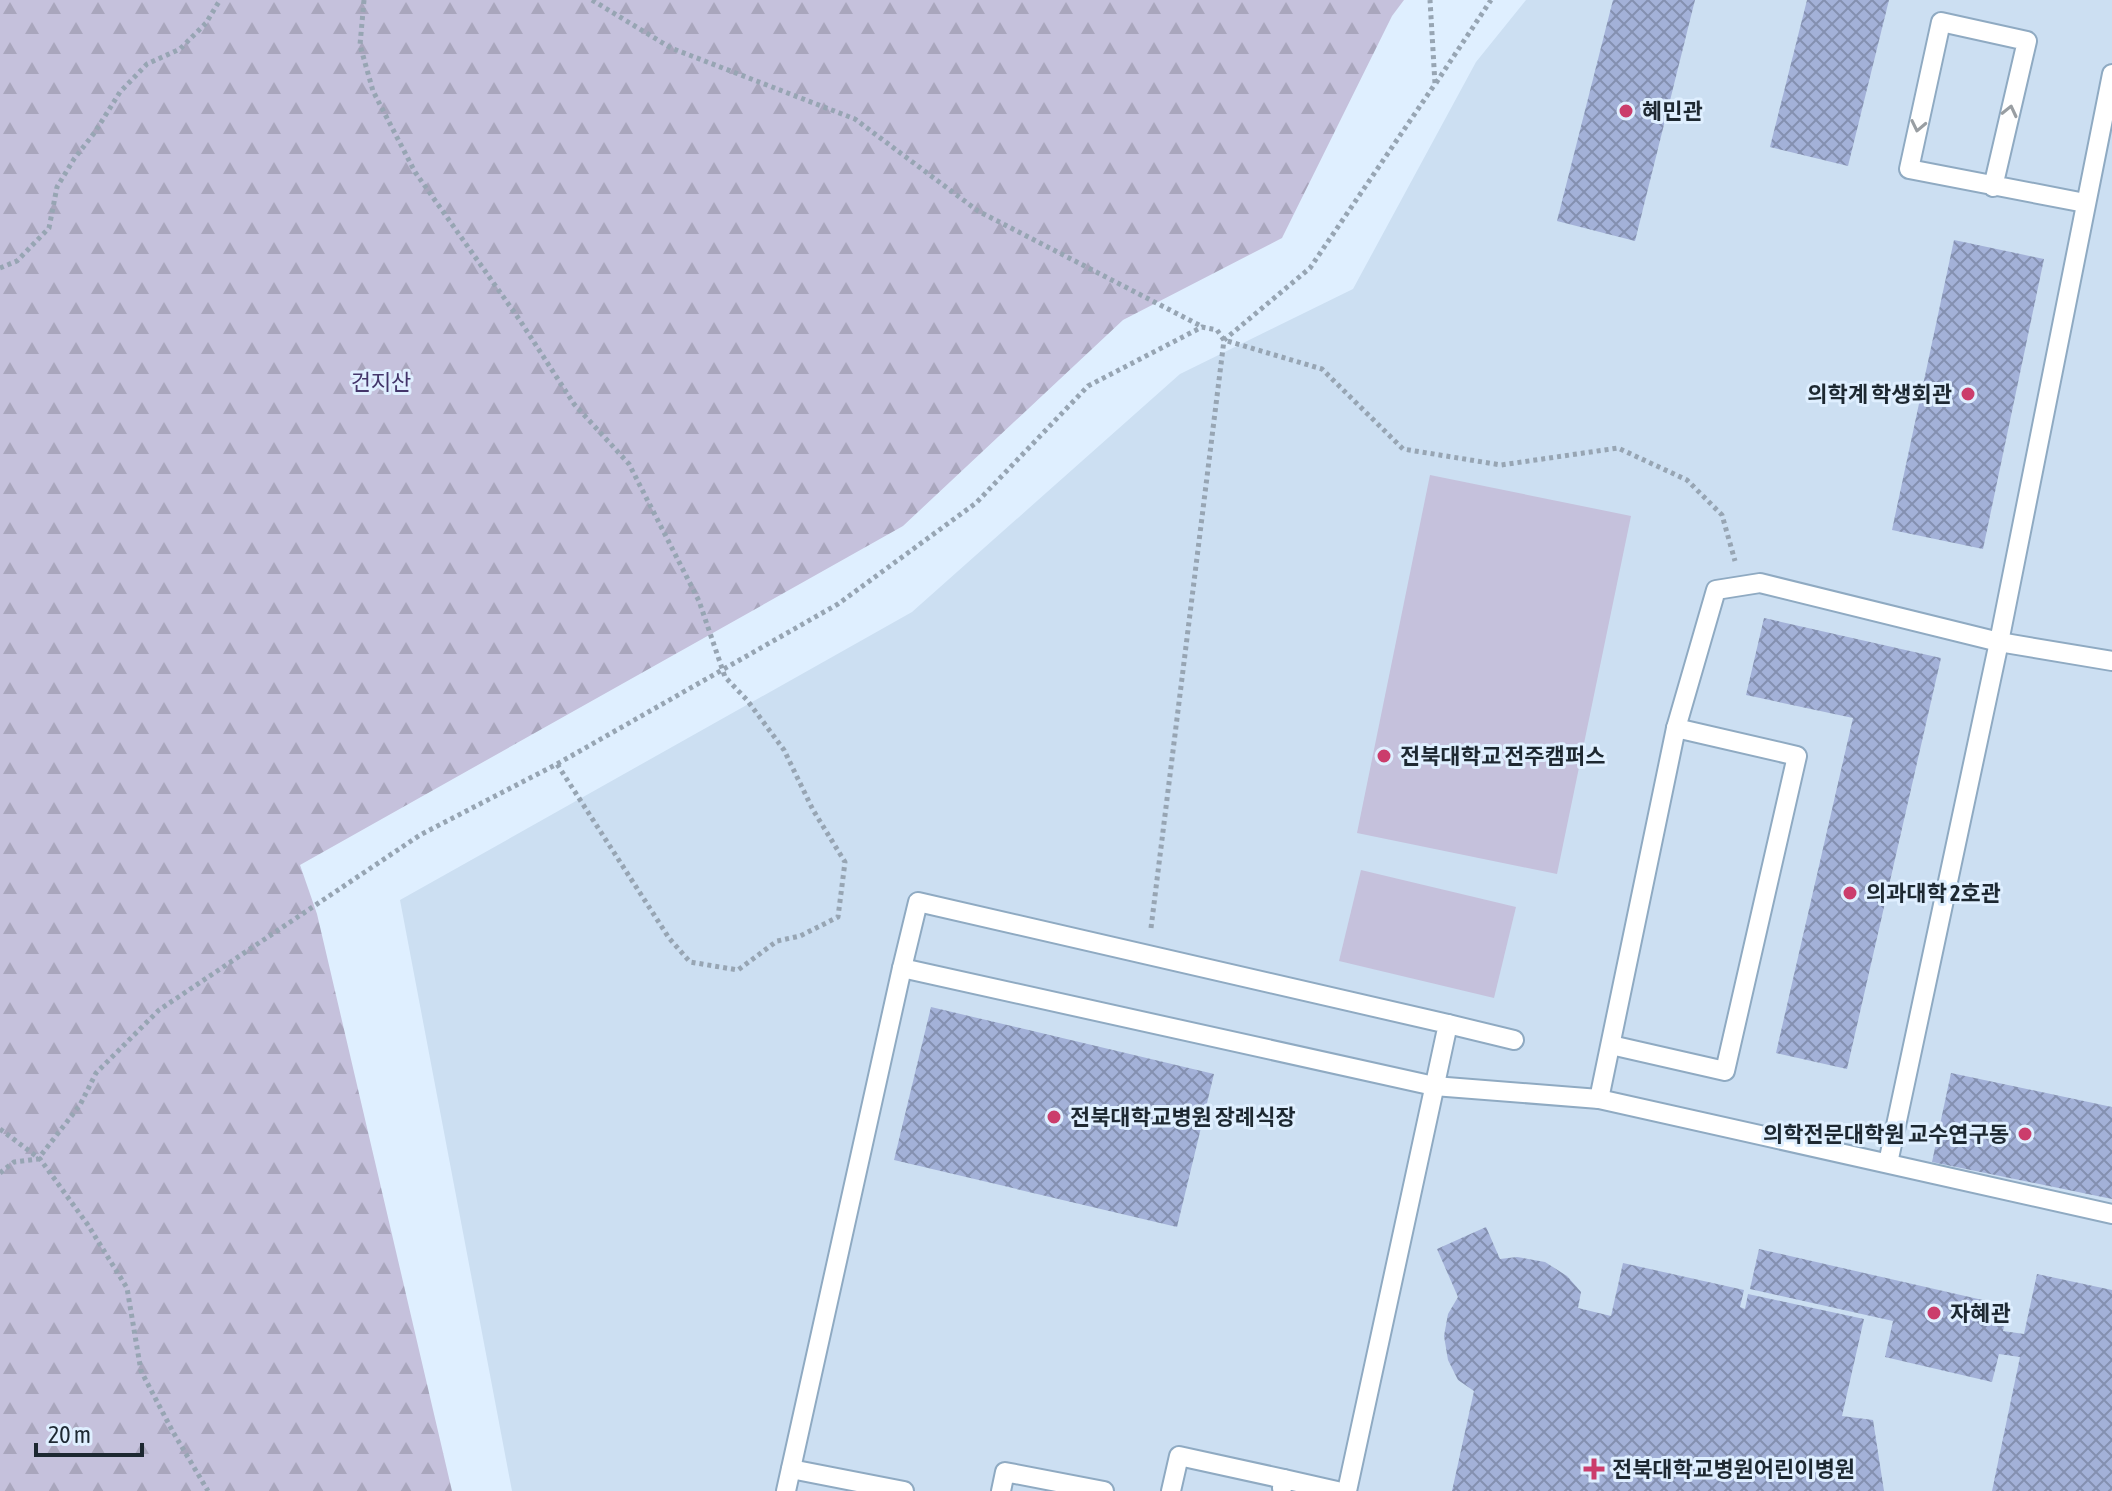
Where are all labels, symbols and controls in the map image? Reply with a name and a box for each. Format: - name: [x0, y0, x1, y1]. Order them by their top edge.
- place label: 혜민관: [1642, 98, 1703, 124]
- marker: 혜민관: [1617, 102, 1635, 120]
- one-way arrow: [2001, 105, 2018, 118]
- one-way arrow: [1910, 119, 1927, 132]
- park label: 건지산: [351, 369, 411, 395]
- place label: 의학계 학생회관: [1807, 381, 1952, 407]
- marker: 의학계 학생회관: [1959, 385, 1977, 403]
- place label: 전북대학교 전주캠퍼스: [1400, 743, 1605, 769]
- marker: 전북대학교 전주캠퍼스: [1375, 747, 1393, 765]
- place label: 의과대학 2호관: [1866, 880, 2001, 906]
- marker: 의과대학 2호관: [1841, 884, 1859, 902]
- place label: 전북대학교병원 장례식장: [1070, 1104, 1296, 1130]
- marker: 전북대학교병원 장례식장: [1045, 1108, 1063, 1126]
- place label: 의학전문대학원 교수연구동: [1763, 1121, 2009, 1147]
- marker: 의학전문대학원 교수연구동: [2016, 1125, 2034, 1143]
- place label: 자혜관: [1950, 1300, 2011, 1326]
- marker: 자혜관: [1925, 1304, 1943, 1322]
- scale bar: [36, 1407, 142, 1457]
- text: 20 m: [48, 1421, 91, 1448]
- place label: 전북대학교병원어린이병원: [1612, 1456, 1855, 1482]
- marker: 전북대학교병원어린이병원: [1583, 1458, 1605, 1480]

